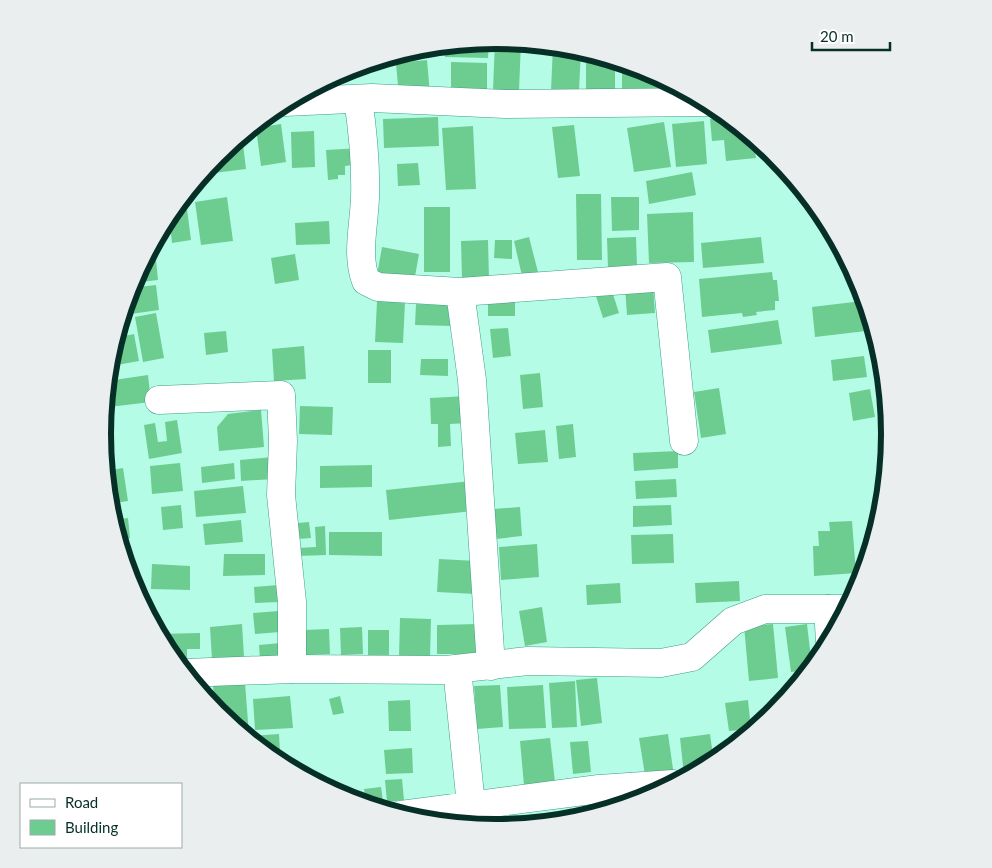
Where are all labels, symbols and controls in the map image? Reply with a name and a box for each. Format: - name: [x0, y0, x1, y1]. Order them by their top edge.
- scale bar: [812, 20, 890, 52]
- text: 20 m: [820, 27, 854, 45]
- legend: [20, 783, 182, 848]
- text: Road: [65, 793, 98, 811]
- text: Building: [65, 818, 118, 836]

